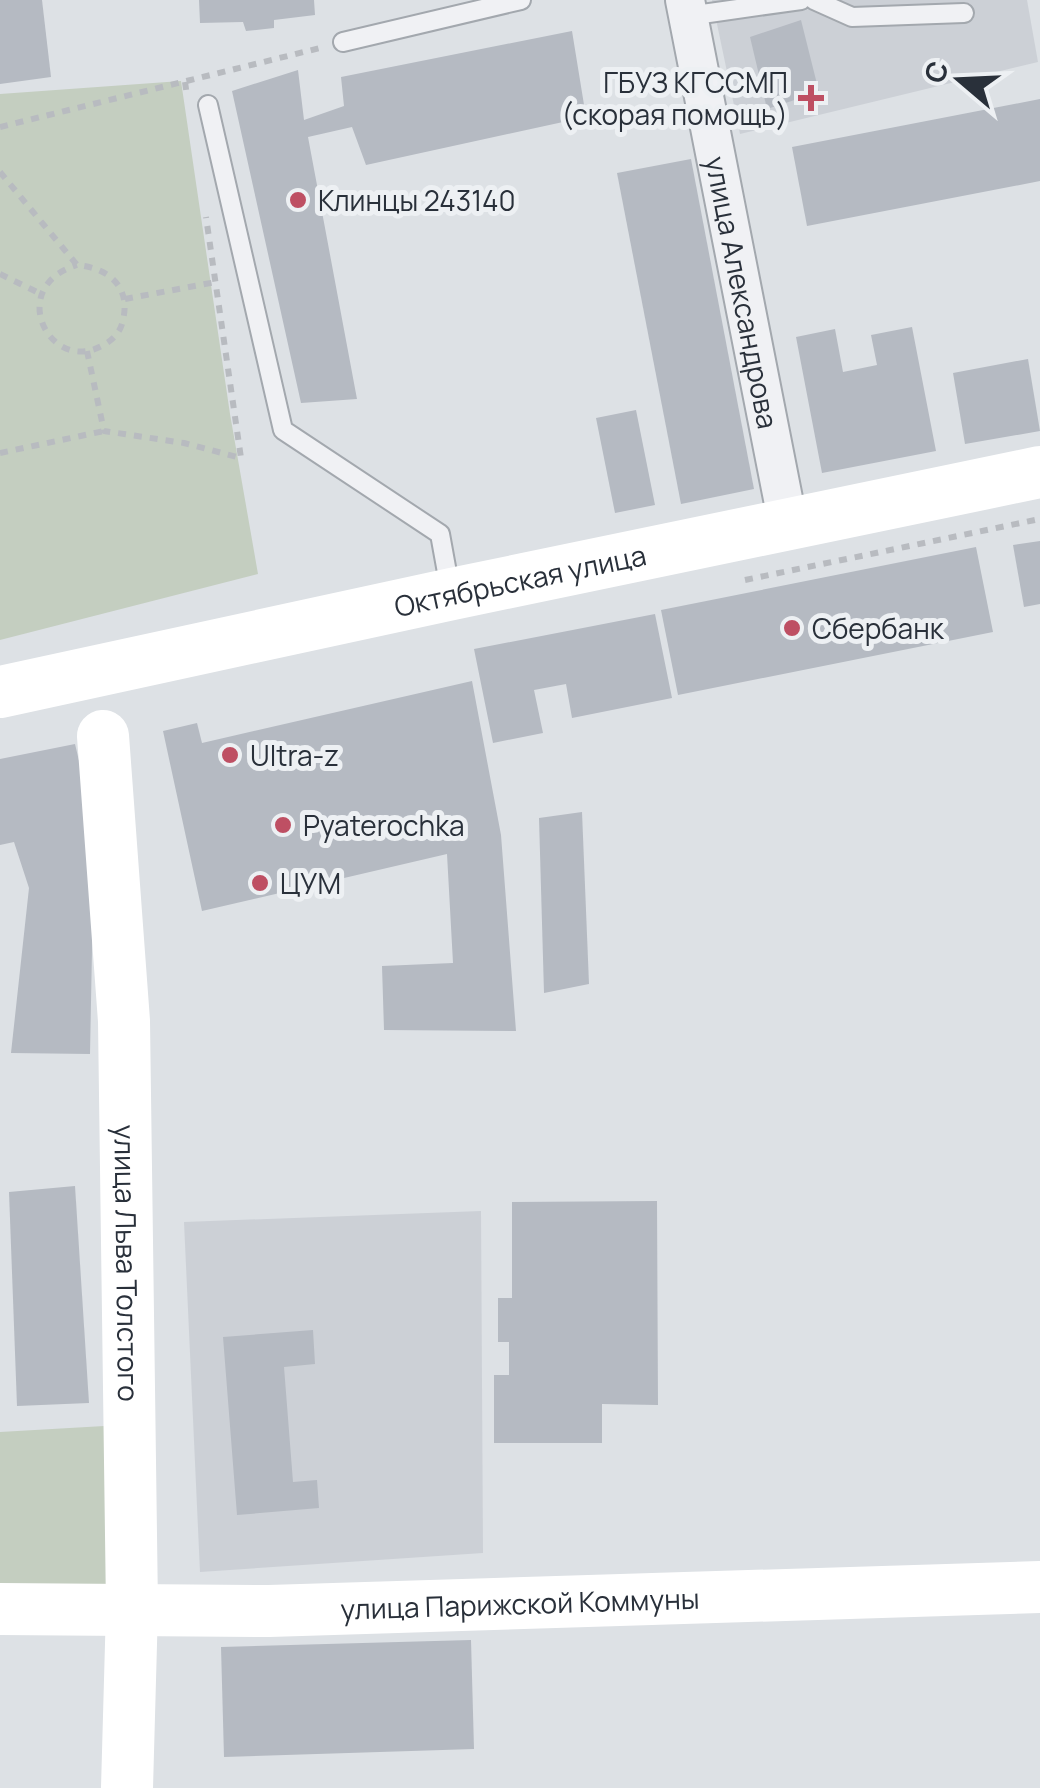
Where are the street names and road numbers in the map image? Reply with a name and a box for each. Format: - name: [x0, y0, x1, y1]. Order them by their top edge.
- street label: улица Александрова: [697, 153, 788, 432]
- street label: Октябрьская улица: [391, 535, 649, 625]
- street label: улица Льва Толстого: [106, 1124, 148, 1402]
- street label: улица Парижской Коммуны: [340, 1579, 700, 1628]

